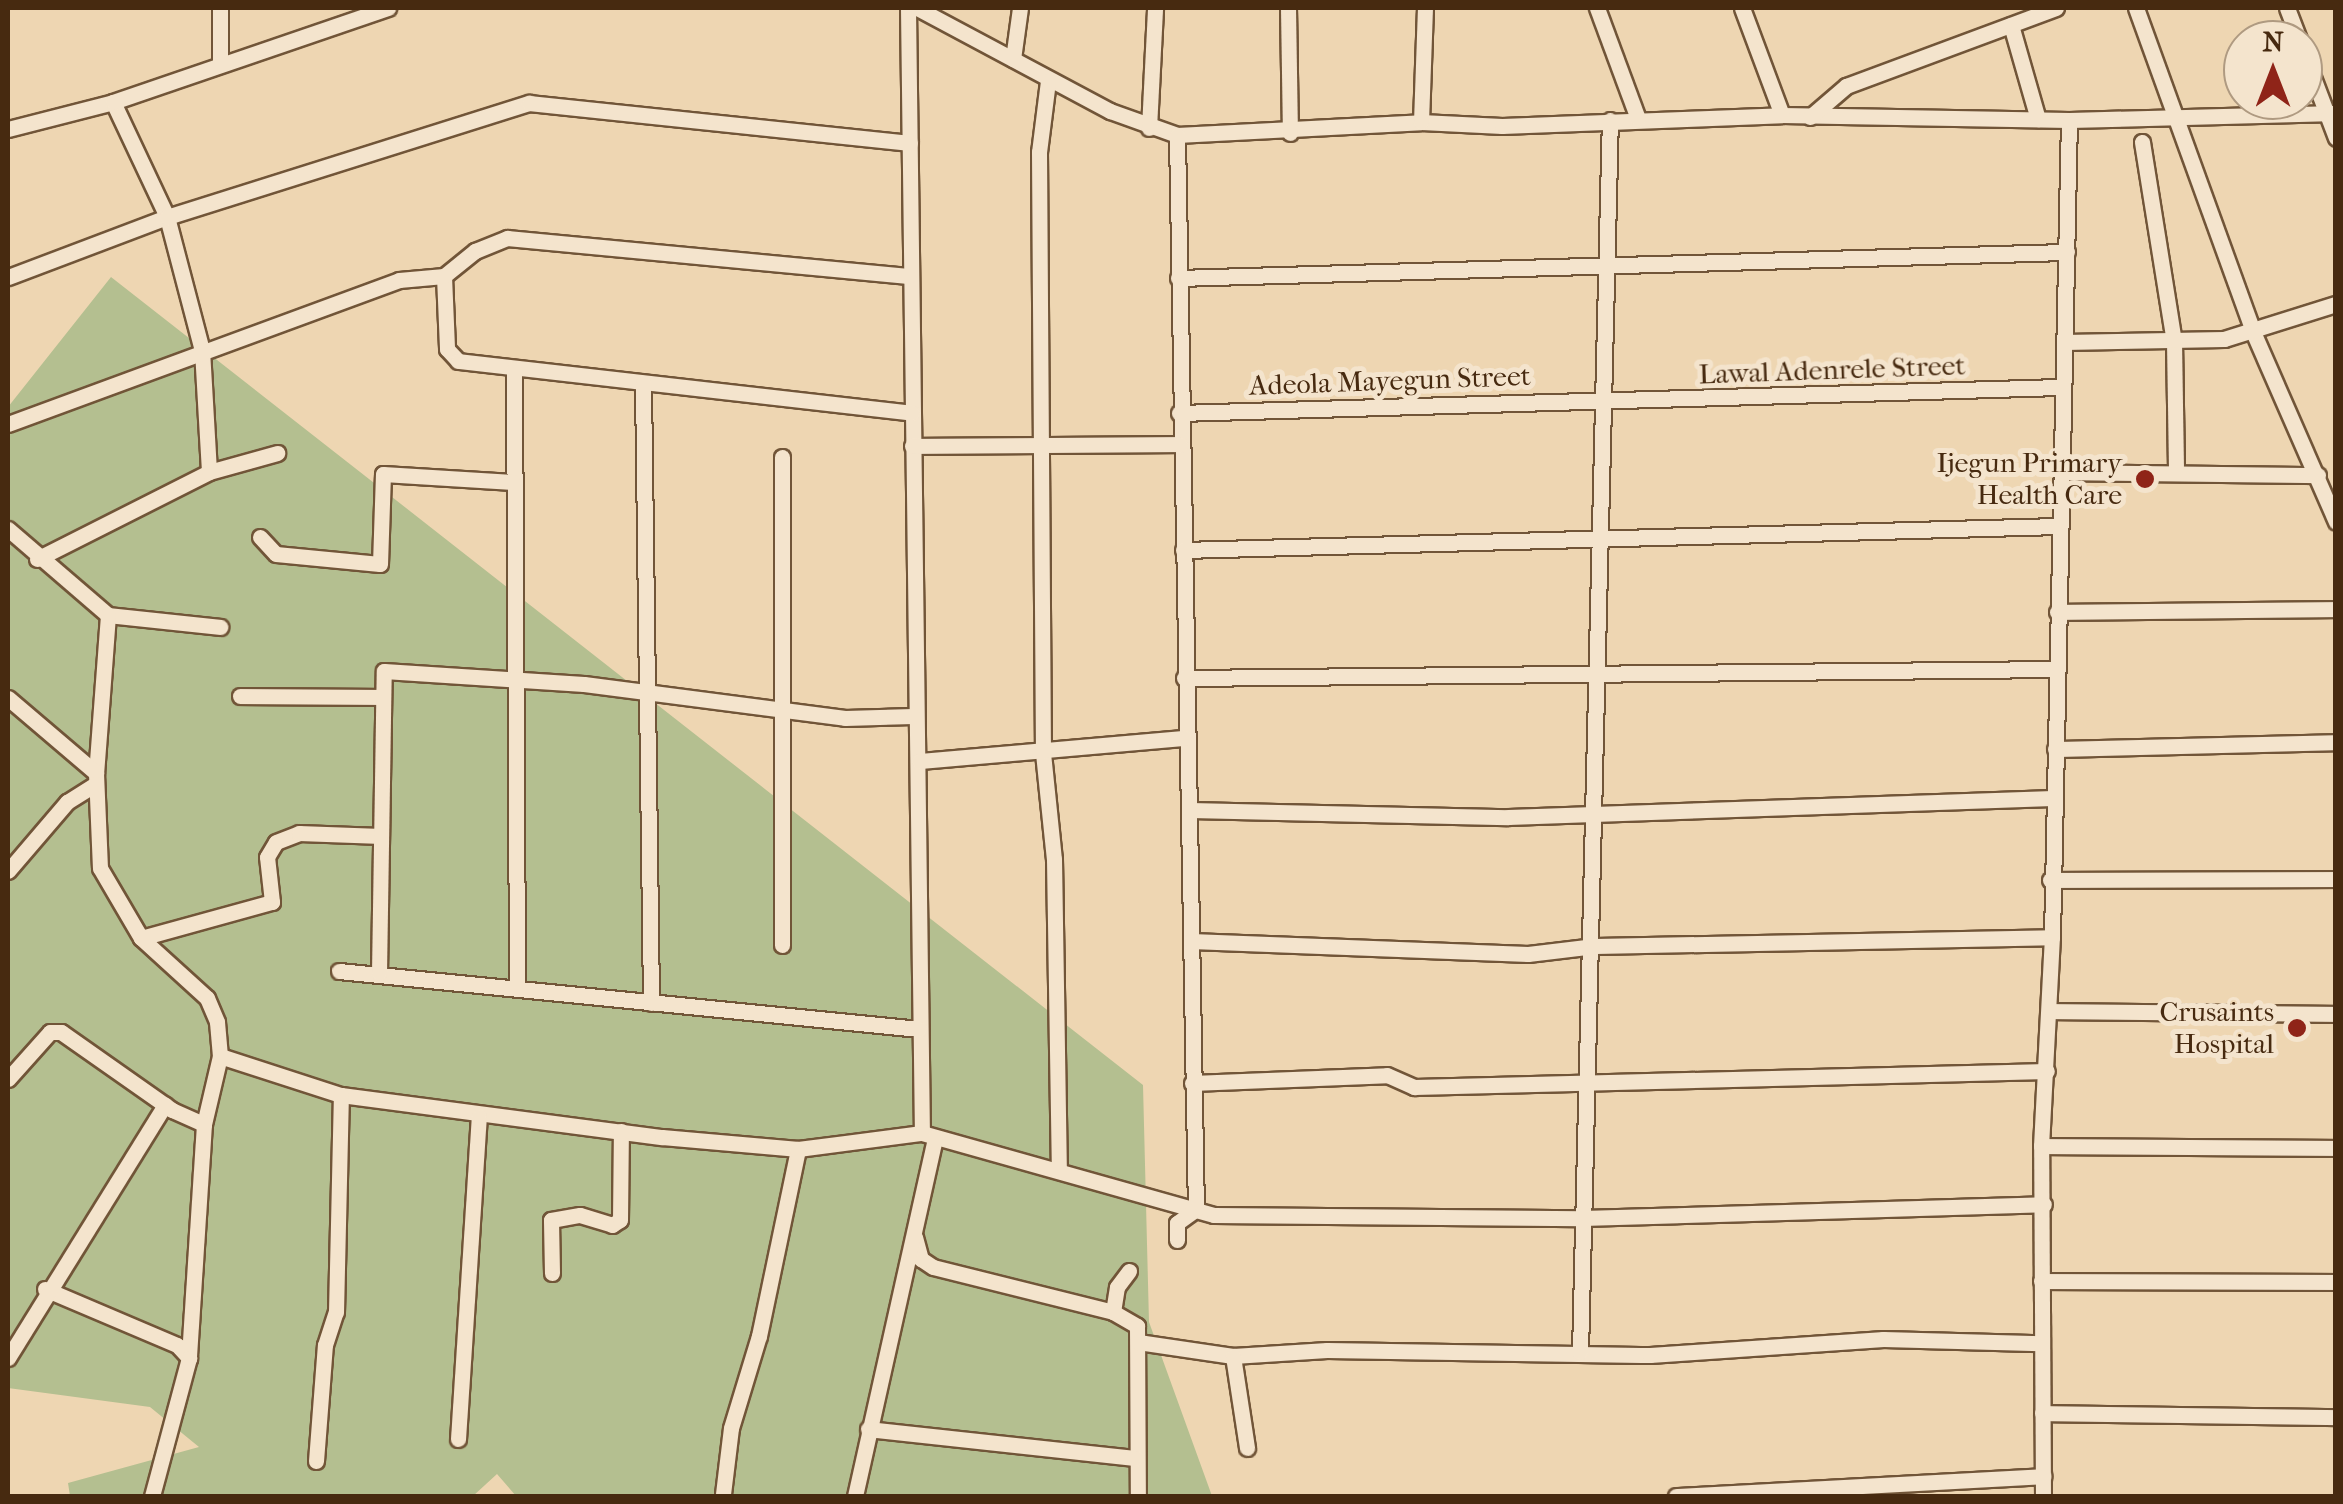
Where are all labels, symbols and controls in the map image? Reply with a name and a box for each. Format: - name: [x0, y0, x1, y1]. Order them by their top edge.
- north arrow: [2223, 20, 2323, 120]
- text: N: [2262, 25, 2284, 58]
- street label: Lawal Adenrele Street: [1698, 349, 1966, 391]
- street label: Adeola Mayegun Street: [1249, 359, 1531, 403]
- place label: Ijegun Primary Health Care: [1936, 446, 2122, 512]
- marker: Ijegun Primary Health Care: [2132, 466, 2158, 492]
- place label: Crusaints Hospital: [2159, 995, 2274, 1061]
- marker: Crusaints Hospital: [2284, 1015, 2310, 1041]

